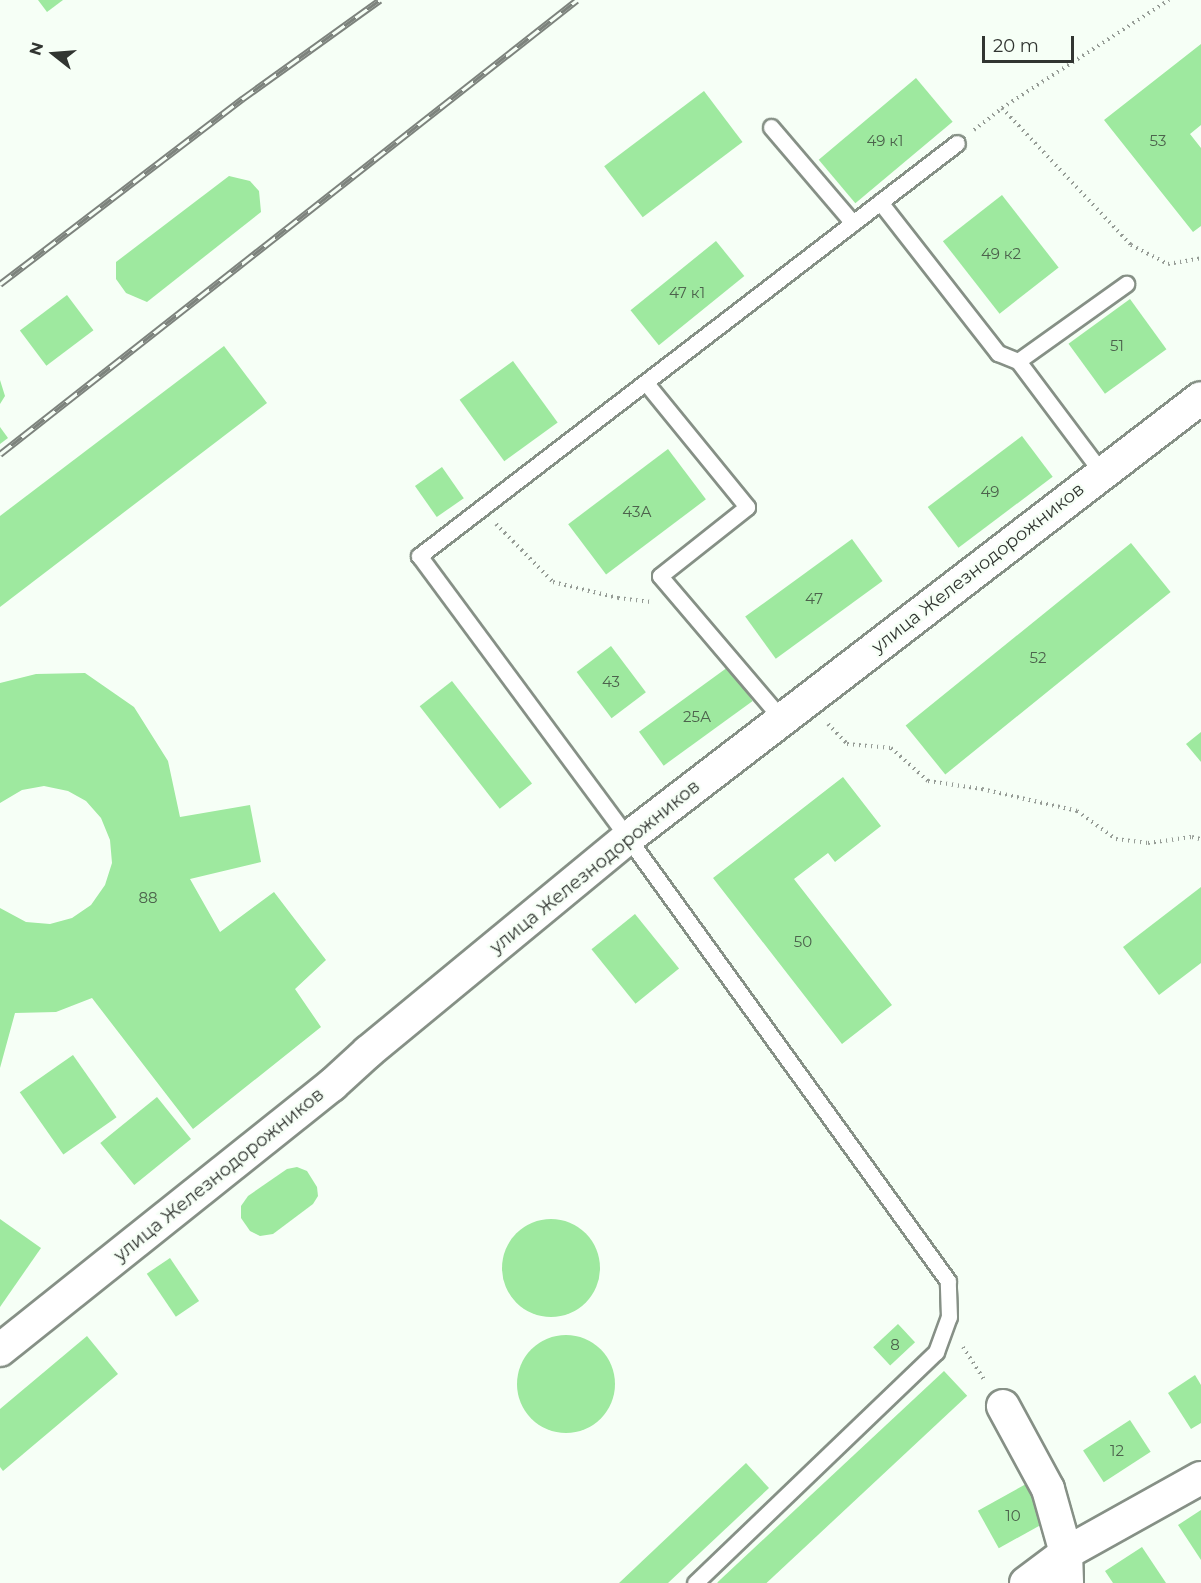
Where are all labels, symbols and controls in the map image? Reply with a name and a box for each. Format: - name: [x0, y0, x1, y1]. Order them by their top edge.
- north arrow: [24, 24, 84, 84]
- scale bar: [985, 24, 1076, 62]
- text: 20 m: [993, 35, 1039, 57]
- text: N: [25, 40, 47, 58]
- house number: 49 к1: [866, 132, 904, 150]
- house number: 53: [1150, 132, 1166, 150]
- house number: 49 к2: [981, 245, 1021, 263]
- house number: 47 к1: [669, 284, 705, 302]
- house number: 51: [1110, 337, 1124, 355]
- street label: улица Железнодорожников: [867, 478, 1089, 658]
- house number: 49: [981, 483, 999, 501]
- house number: 43А: [622, 503, 652, 521]
- house number: 47: [805, 590, 823, 608]
- house number: 52: [1030, 649, 1046, 667]
- house number: 43: [602, 673, 620, 691]
- house number: 25А: [683, 708, 711, 726]
- street label: улица Железнодорожников: [486, 776, 704, 958]
- house number: 88: [138, 889, 158, 907]
- house number: 50: [794, 933, 812, 951]
- street label: улица Железнодорожников: [110, 1084, 328, 1266]
- house number: 8: [890, 1336, 900, 1354]
- house number: 12: [1110, 1442, 1124, 1460]
- house number: 10: [1005, 1507, 1021, 1525]

